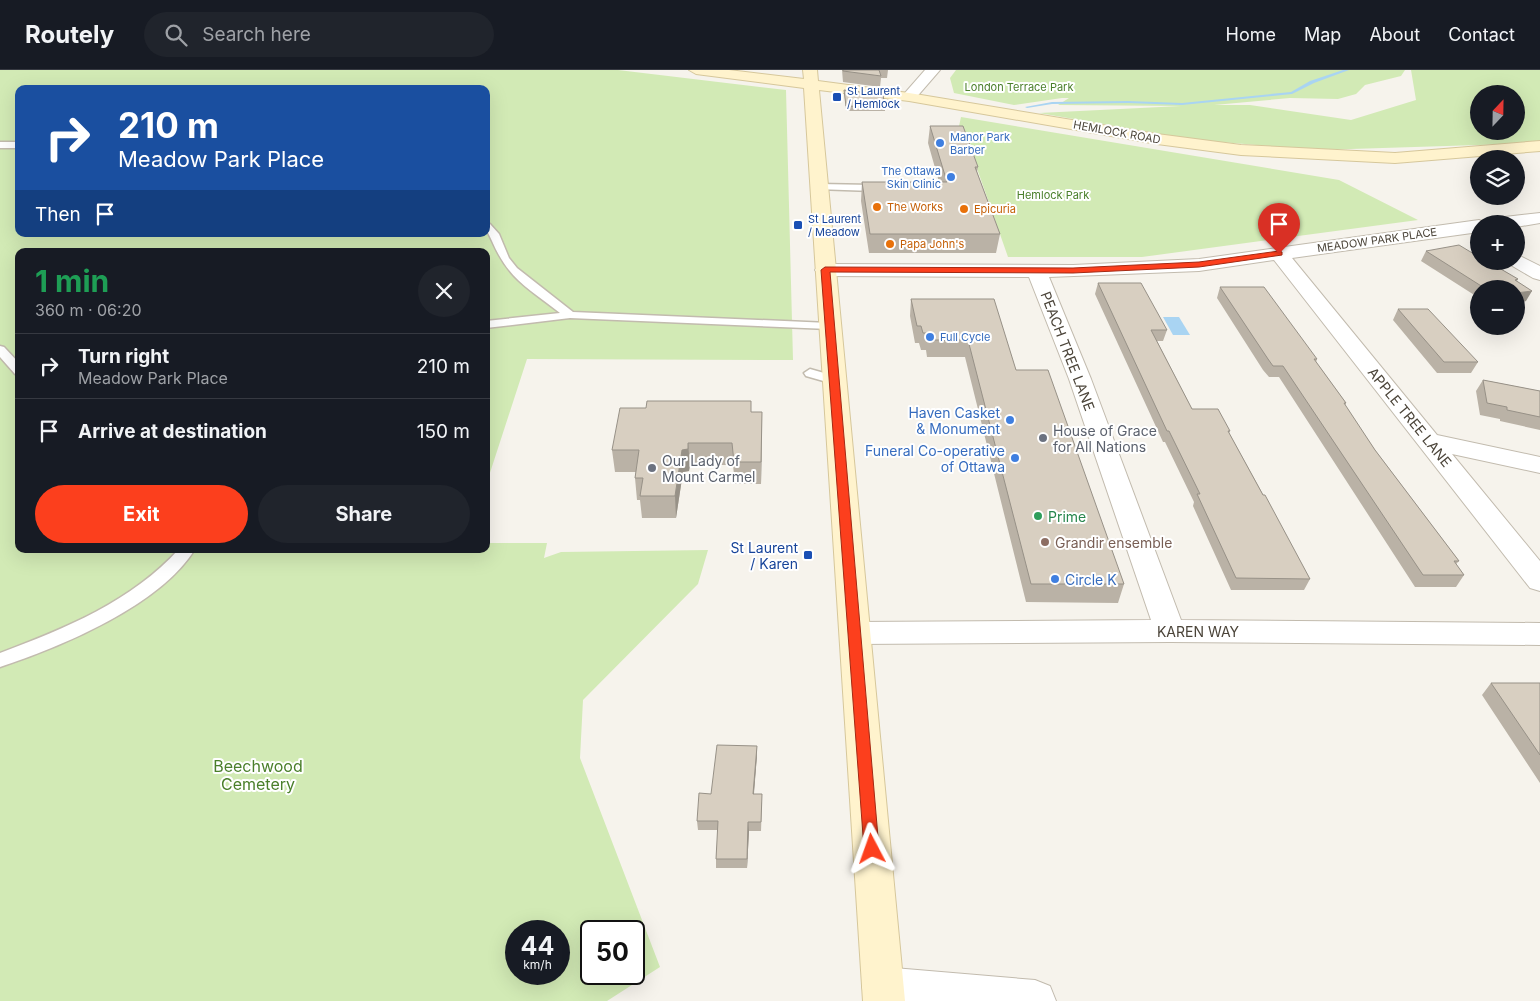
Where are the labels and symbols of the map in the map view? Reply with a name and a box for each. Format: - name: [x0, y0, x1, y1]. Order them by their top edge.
- park label: London Terrace Park: [965, 80, 1073, 94]
- place label: St Laurent / Hemlock: [847, 84, 901, 111]
- north arrow: [1470, 85, 1525, 140]
- marker: St Laurent / Hemlock: [831, 91, 843, 103]
- street label: HEMLOCK ROAD: [1072, 117, 1162, 147]
- place label: Manor Park Barber: [950, 130, 1010, 157]
- marker: Manor Park Barber: [934, 137, 946, 149]
- place label: The Ottawa Skin Clinic: [881, 164, 941, 191]
- marker: The Ottawa Skin Clinic: [945, 171, 957, 183]
- park label: Hemlock Park: [1017, 188, 1089, 202]
- place label: The Works: [887, 200, 943, 214]
- marker: The Works: [871, 201, 883, 213]
- place label: Epicuria: [974, 202, 1016, 216]
- marker: Epicuria: [958, 203, 970, 215]
- pin: [1258, 203, 1300, 254]
- place label: St Laurent / Meadow: [808, 212, 862, 239]
- marker: St Laurent / Meadow: [792, 219, 804, 231]
- street label: MEADOW PARK PLACE: [1316, 225, 1438, 255]
- place label: Papa John's: [900, 237, 964, 251]
- marker: Papa John's: [884, 238, 896, 250]
- street label: PEACH TREE LANE: [1037, 289, 1099, 413]
- place label: Full Cycle: [940, 330, 990, 344]
- marker: Full Cycle: [924, 331, 936, 343]
- street label: APPLE TREE LANE: [1365, 364, 1455, 470]
- place label: Haven Casket & Monument: [908, 404, 1000, 437]
- marker: Haven Casket & Monument: [1004, 414, 1016, 426]
- place label: House of Grace for All Nations: [1053, 422, 1157, 455]
- marker: House of Grace for All Nations: [1037, 432, 1049, 444]
- place label: Funeral Co-operative of Ottawa: [865, 442, 1005, 475]
- place label: Our Lady of Mount Carmel: [662, 452, 756, 485]
- marker: Funeral Co-operative of Ottawa: [1009, 452, 1021, 464]
- marker: Our Lady of Mount Carmel: [646, 462, 658, 474]
- place label: Prime: [1048, 508, 1086, 525]
- marker: Prime: [1032, 510, 1044, 522]
- place label: Grandir ensemble: [1055, 534, 1172, 551]
- marker: Grandir ensemble: [1039, 536, 1051, 548]
- place label: St Laurent / Karen: [730, 539, 798, 572]
- marker: St Laurent / Karen: [802, 549, 814, 561]
- place label: Circle K: [1065, 571, 1117, 588]
- marker: Circle K: [1049, 573, 1061, 585]
- street label: KAREN WAY: [1157, 623, 1240, 640]
- park label: Beechwood Cemetery: [213, 756, 303, 794]
- position arrow: [845, 822, 897, 874]
- speed limit sign: 50: [580, 920, 645, 985]

